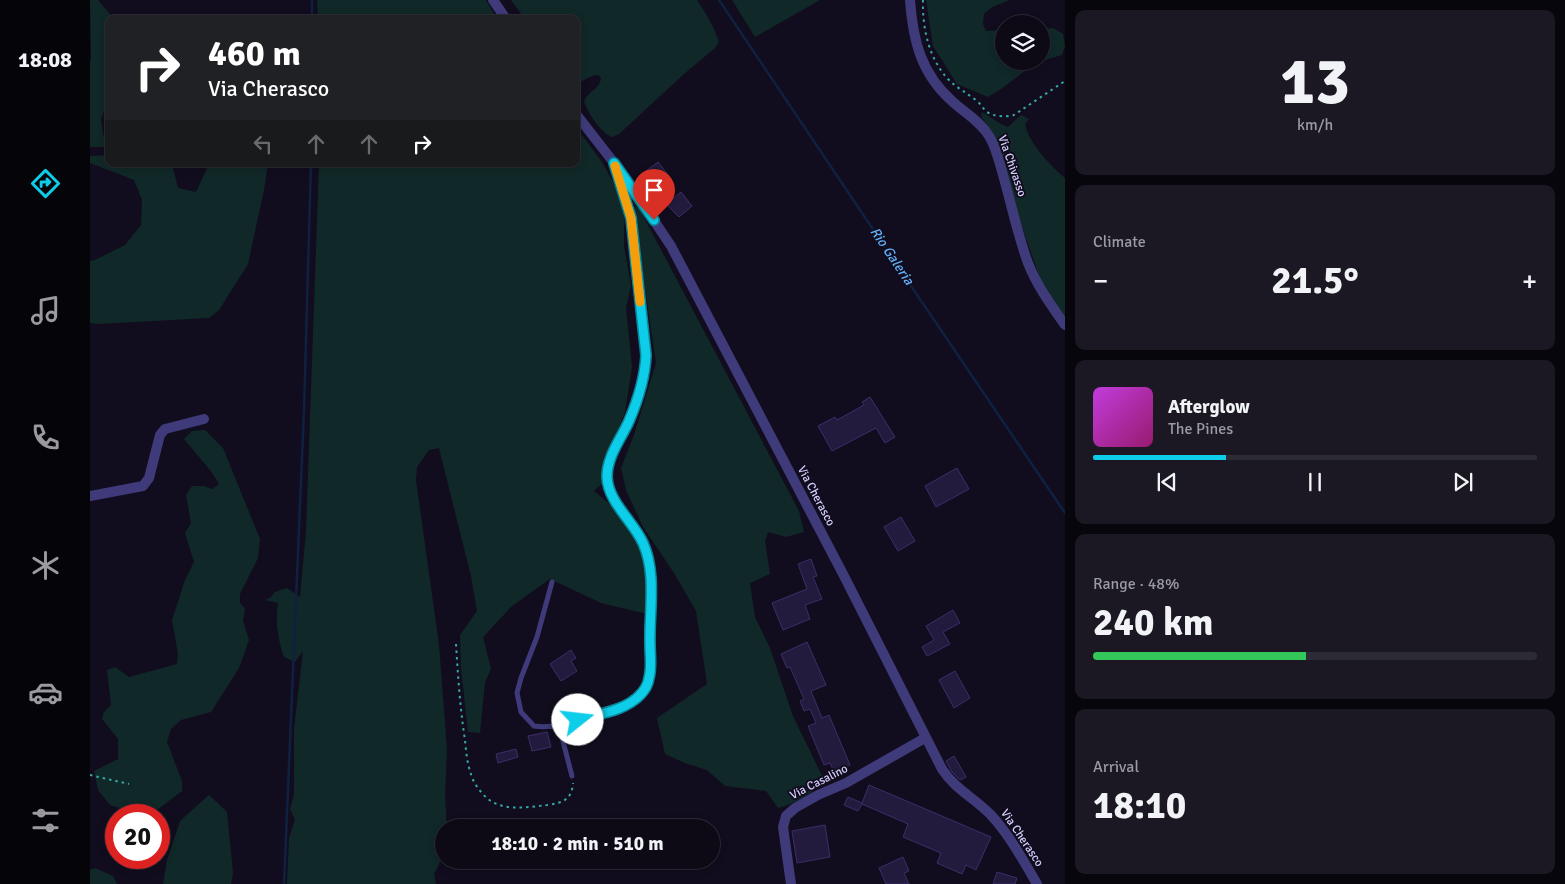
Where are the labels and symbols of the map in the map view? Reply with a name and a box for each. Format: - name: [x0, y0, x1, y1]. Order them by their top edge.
- street label: Via Chivasso: [994, 133, 1030, 199]
- pin: [633, 169, 675, 220]
- water label: Rio Galeria: [867, 224, 918, 289]
- street label: Via Cherasco: [794, 463, 838, 529]
- position arrow: [551, 693, 603, 745]
- street label: Via Casalino: [788, 761, 850, 803]
- speed limit sign: 20: [105, 804, 170, 869]
- street label: Via Cherasco: [997, 806, 1047, 870]

